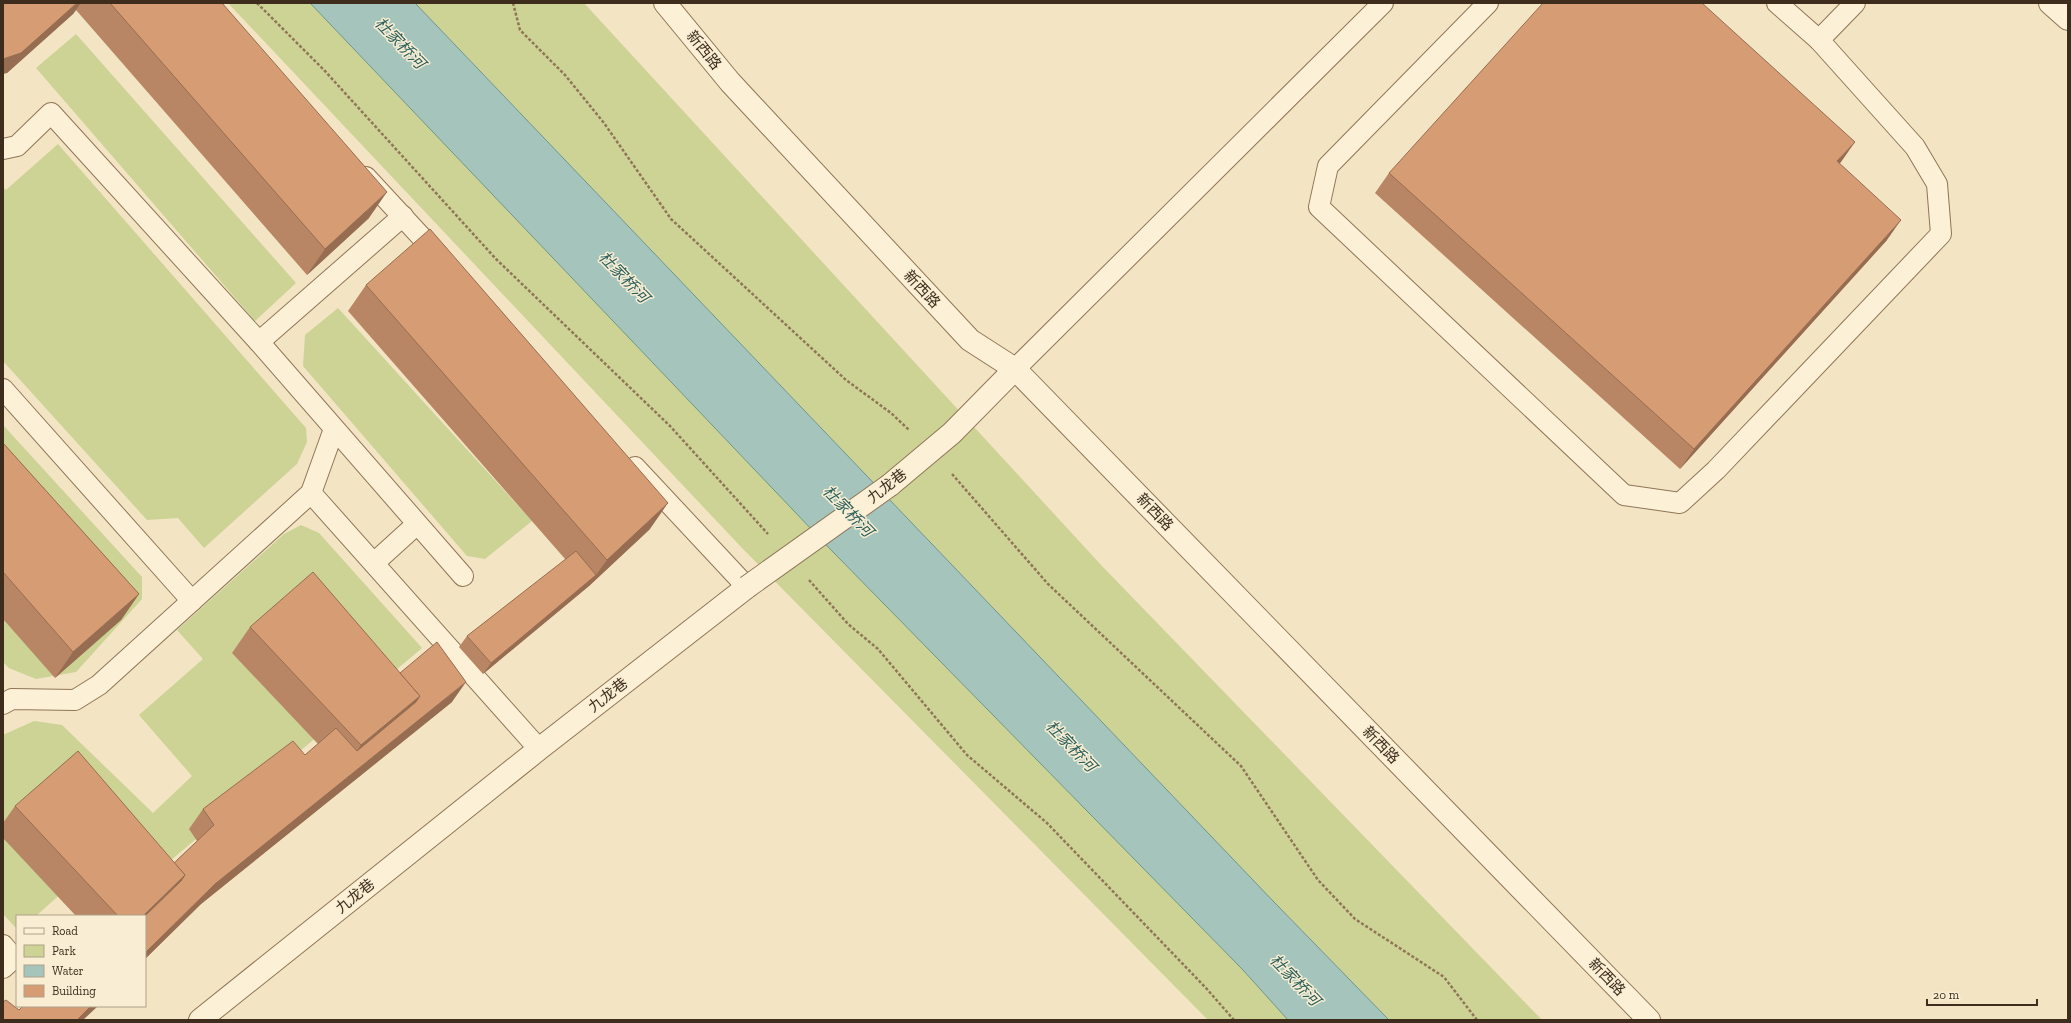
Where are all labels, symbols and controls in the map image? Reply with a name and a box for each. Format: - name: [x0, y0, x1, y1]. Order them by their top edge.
- water label: 杜家桥河: [371, 13, 431, 75]
- street label: 新西路: [683, 27, 725, 73]
- water label: 杜家桥河: [595, 247, 655, 309]
- street label: 新西路: [900, 266, 944, 312]
- street label: 九龙巷: [864, 465, 910, 507]
- water label: 杜家桥河: [819, 481, 879, 543]
- street label: 新西路: [1133, 490, 1177, 534]
- street label: 九龙巷: [585, 674, 631, 716]
- water label: 杜家桥河: [1042, 716, 1102, 778]
- street label: 新西路: [1359, 723, 1403, 767]
- street label: 九龙巷: [332, 875, 378, 917]
- legend: [16, 915, 146, 1007]
- text: Road: [52, 924, 78, 938]
- text: Park: [52, 944, 77, 958]
- water label: 杜家桥河: [1266, 950, 1326, 1012]
- street label: 新西路: [1585, 955, 1629, 999]
- text: Water: [52, 964, 84, 978]
- scale bar: [1927, 981, 2037, 1007]
- text: Building: [52, 984, 96, 998]
- text: 20 m: [1933, 988, 1960, 1002]

